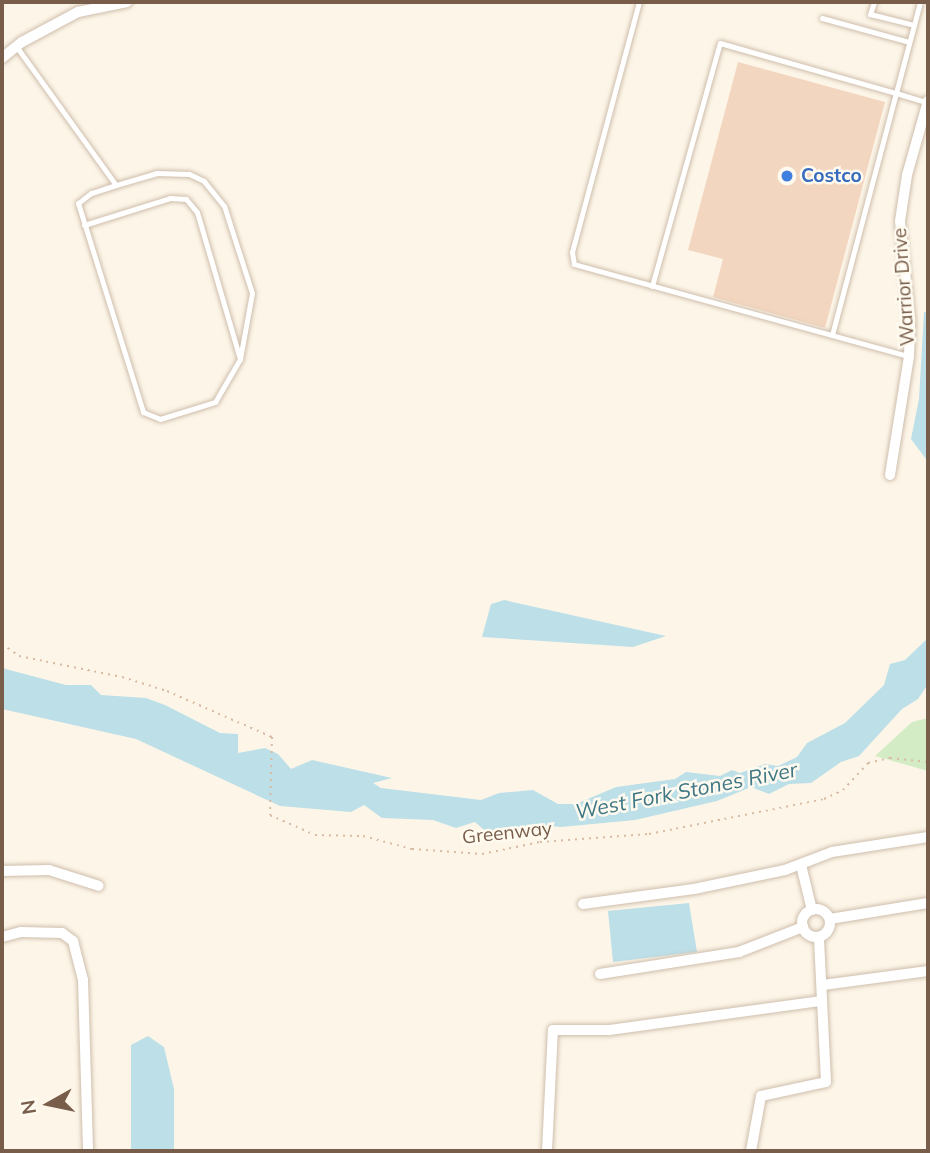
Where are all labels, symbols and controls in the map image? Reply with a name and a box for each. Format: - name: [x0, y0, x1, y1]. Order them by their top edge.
- place label: Costco: [801, 165, 862, 187]
- marker: Costco: [779, 168, 795, 184]
- street label: Warrior Drive: [888, 227, 920, 347]
- water label: West Fork Stones River: [573, 756, 799, 824]
- street label: Greenway: [461, 817, 553, 849]
- north arrow: [14, 1069, 84, 1139]
- text: N: [15, 1098, 41, 1116]

